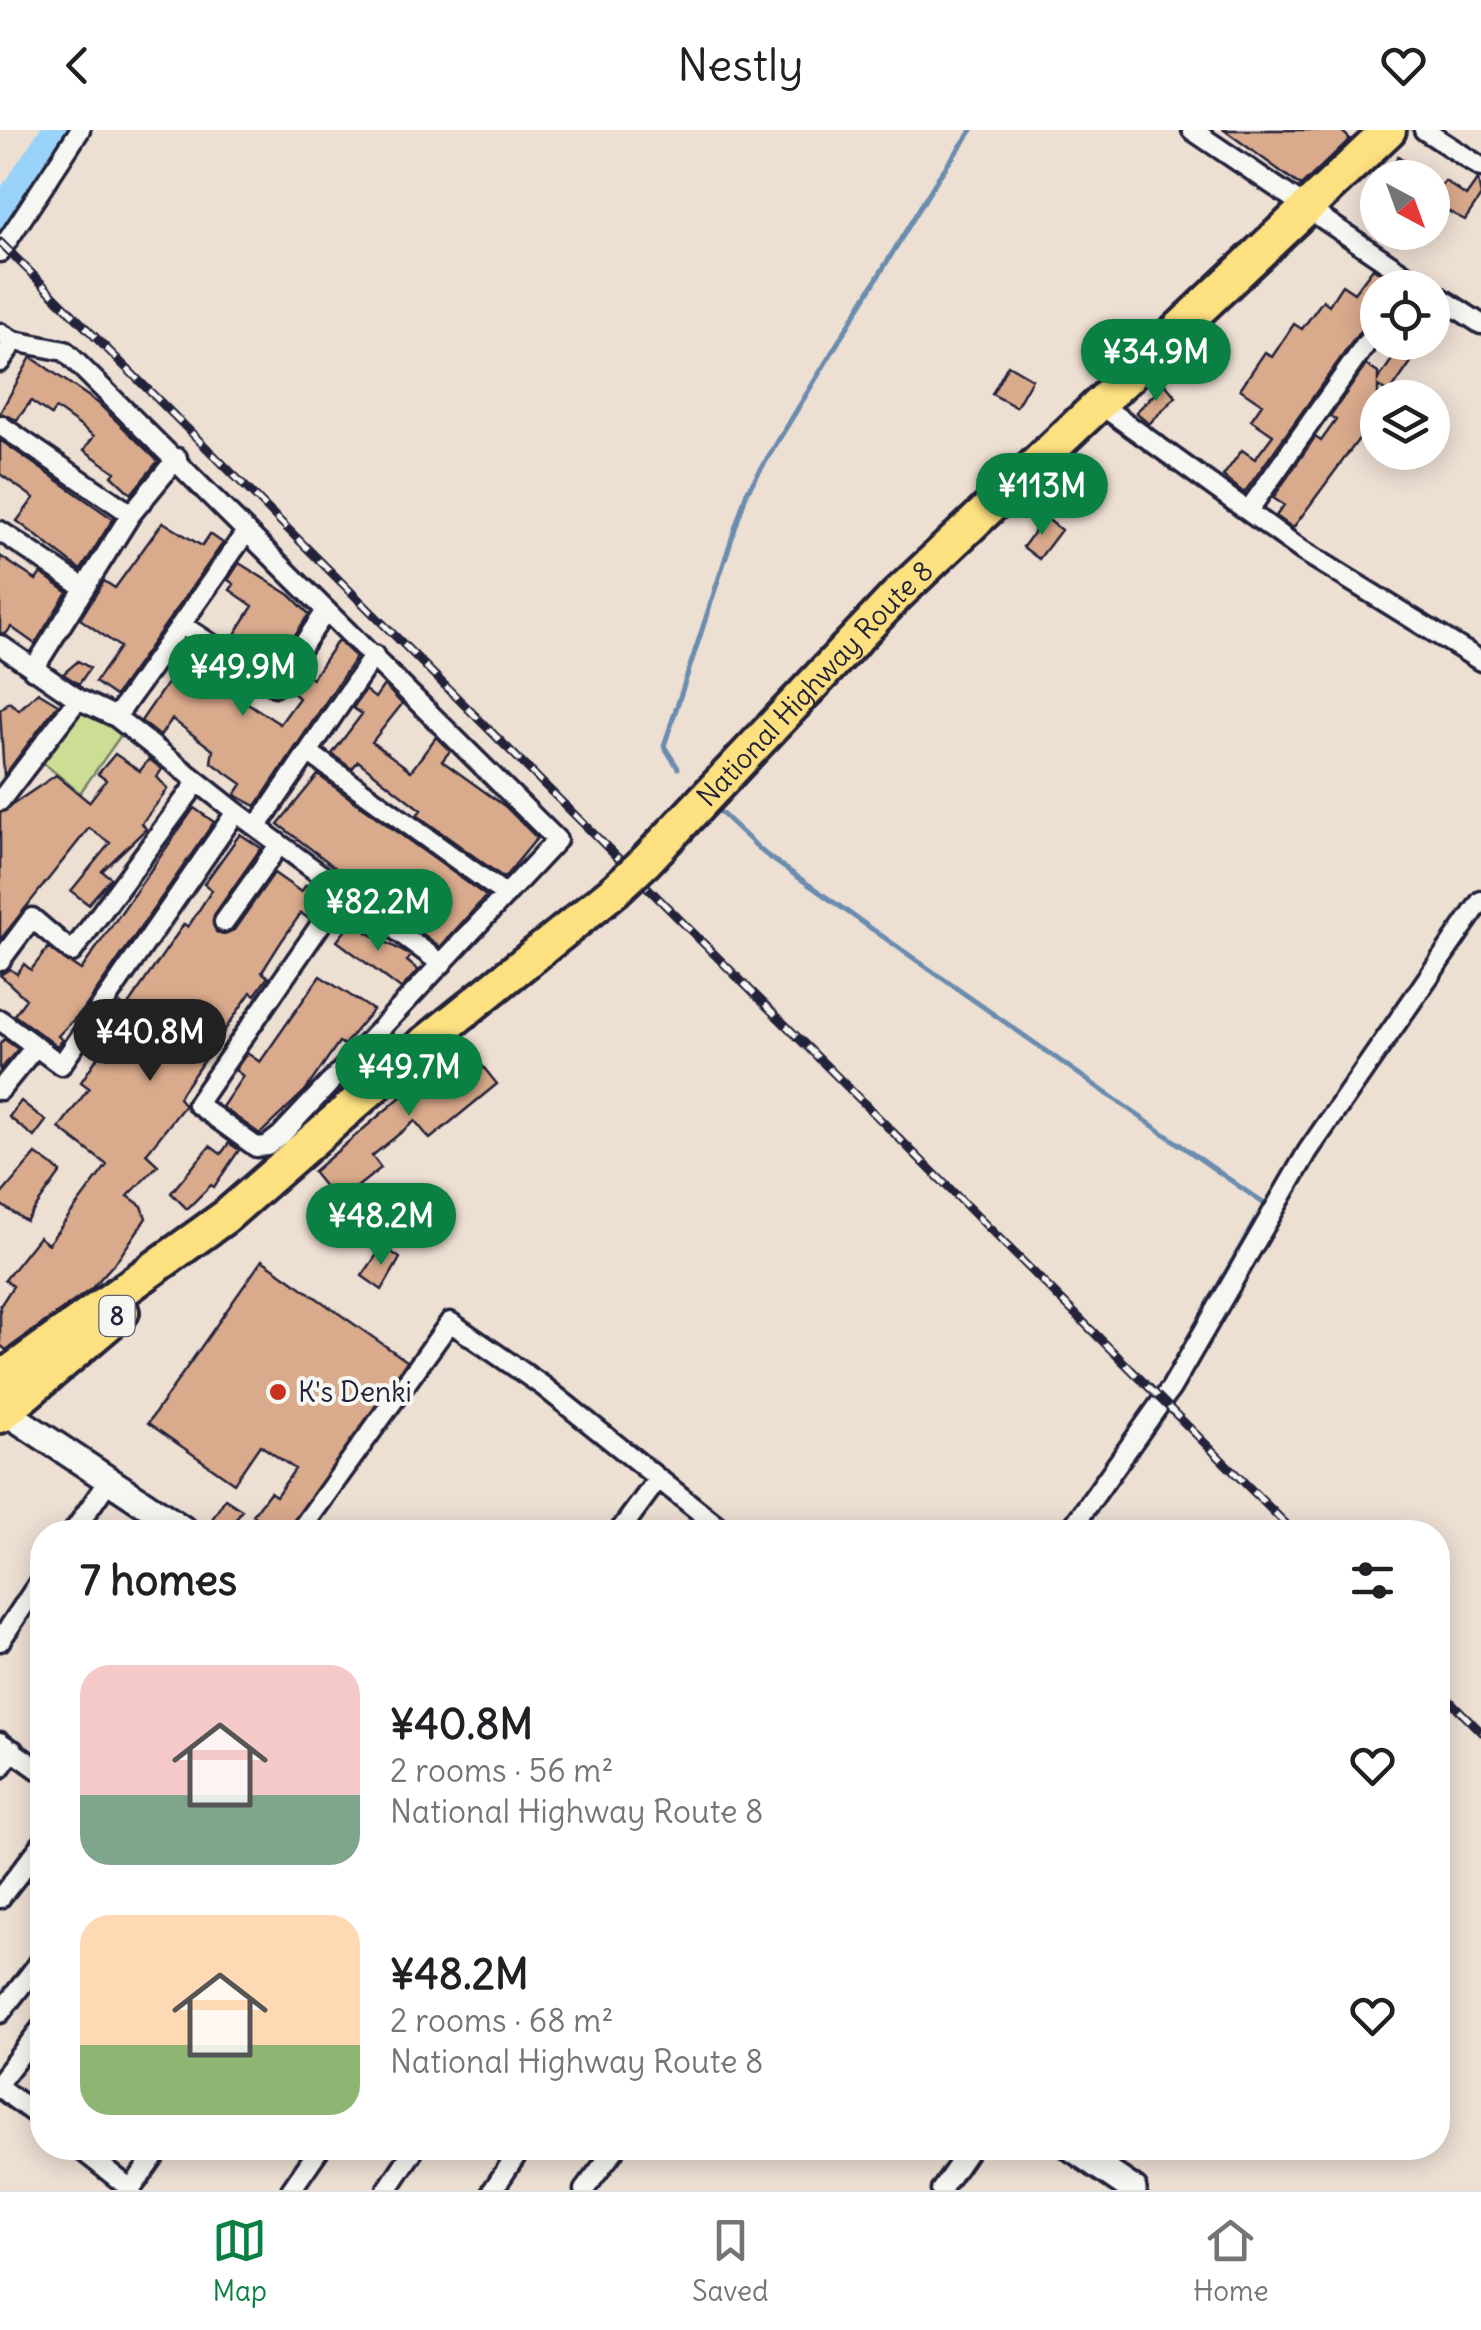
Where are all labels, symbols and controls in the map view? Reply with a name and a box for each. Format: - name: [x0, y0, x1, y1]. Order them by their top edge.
- text: Nestly: [677, 37, 804, 93]
- icon: back: [50, 38, 105, 93]
- icon: heart: [1376, 38, 1431, 93]
- north arrow: [1360, 160, 1450, 250]
- map controls: [1360, 160, 1450, 470]
- button: locate: [1360, 270, 1450, 360]
- pin: ¥34.9M: [1075, 319, 1237, 404]
- text: ¥34.9M: [1103, 331, 1209, 372]
- button: layers: [1360, 380, 1450, 470]
- pin: ¥113M: [972, 453, 1112, 538]
- text: ¥113M: [998, 465, 1086, 506]
- street label: National Highway Route 8: [689, 553, 940, 814]
- pin: ¥49.9M: [162, 634, 324, 719]
- text: ¥49.9M: [190, 646, 296, 687]
- pin: ¥82.2M: [297, 869, 459, 954]
- text: ¥82.2M: [326, 881, 430, 922]
- pin: ¥40.8M: [69, 999, 231, 1084]
- text: ¥40.8M: [95, 1011, 205, 1052]
- pin: ¥49.7M: [328, 1034, 490, 1119]
- text: ¥49.7M: [357, 1046, 461, 1087]
- pin: ¥48.2M: [300, 1183, 462, 1268]
- text: ¥48.2M: [328, 1195, 434, 1236]
- road number: 8: [100, 1296, 134, 1336]
- place label: K's Denki: [298, 1374, 412, 1410]
- marker: K's Denki: [267, 1381, 289, 1403]
- icon: filters: [1345, 1553, 1400, 1608]
- text: 7 homes: [80, 1554, 237, 1606]
- text: ¥40.8M: [390, 1698, 533, 1750]
- icon: home: [160, 1705, 280, 1825]
- icon: heart: [1345, 1738, 1400, 1793]
- text: 2 rooms · 56 m²: [390, 1750, 613, 1791]
- text: National Highway Route 8: [390, 1791, 763, 1832]
- text: ¥48.2M: [390, 1948, 529, 2000]
- icon: home: [160, 1955, 280, 2075]
- icon: heart: [1345, 1988, 1400, 2043]
- text: 2 rooms · 68 m²: [390, 2000, 613, 2041]
- text: National Highway Route 8: [390, 2041, 763, 2082]
- tab: Map: [212, 2213, 267, 2309]
- tab: Saved: [692, 2213, 769, 2309]
- tab: Home: [1193, 2213, 1269, 2309]

